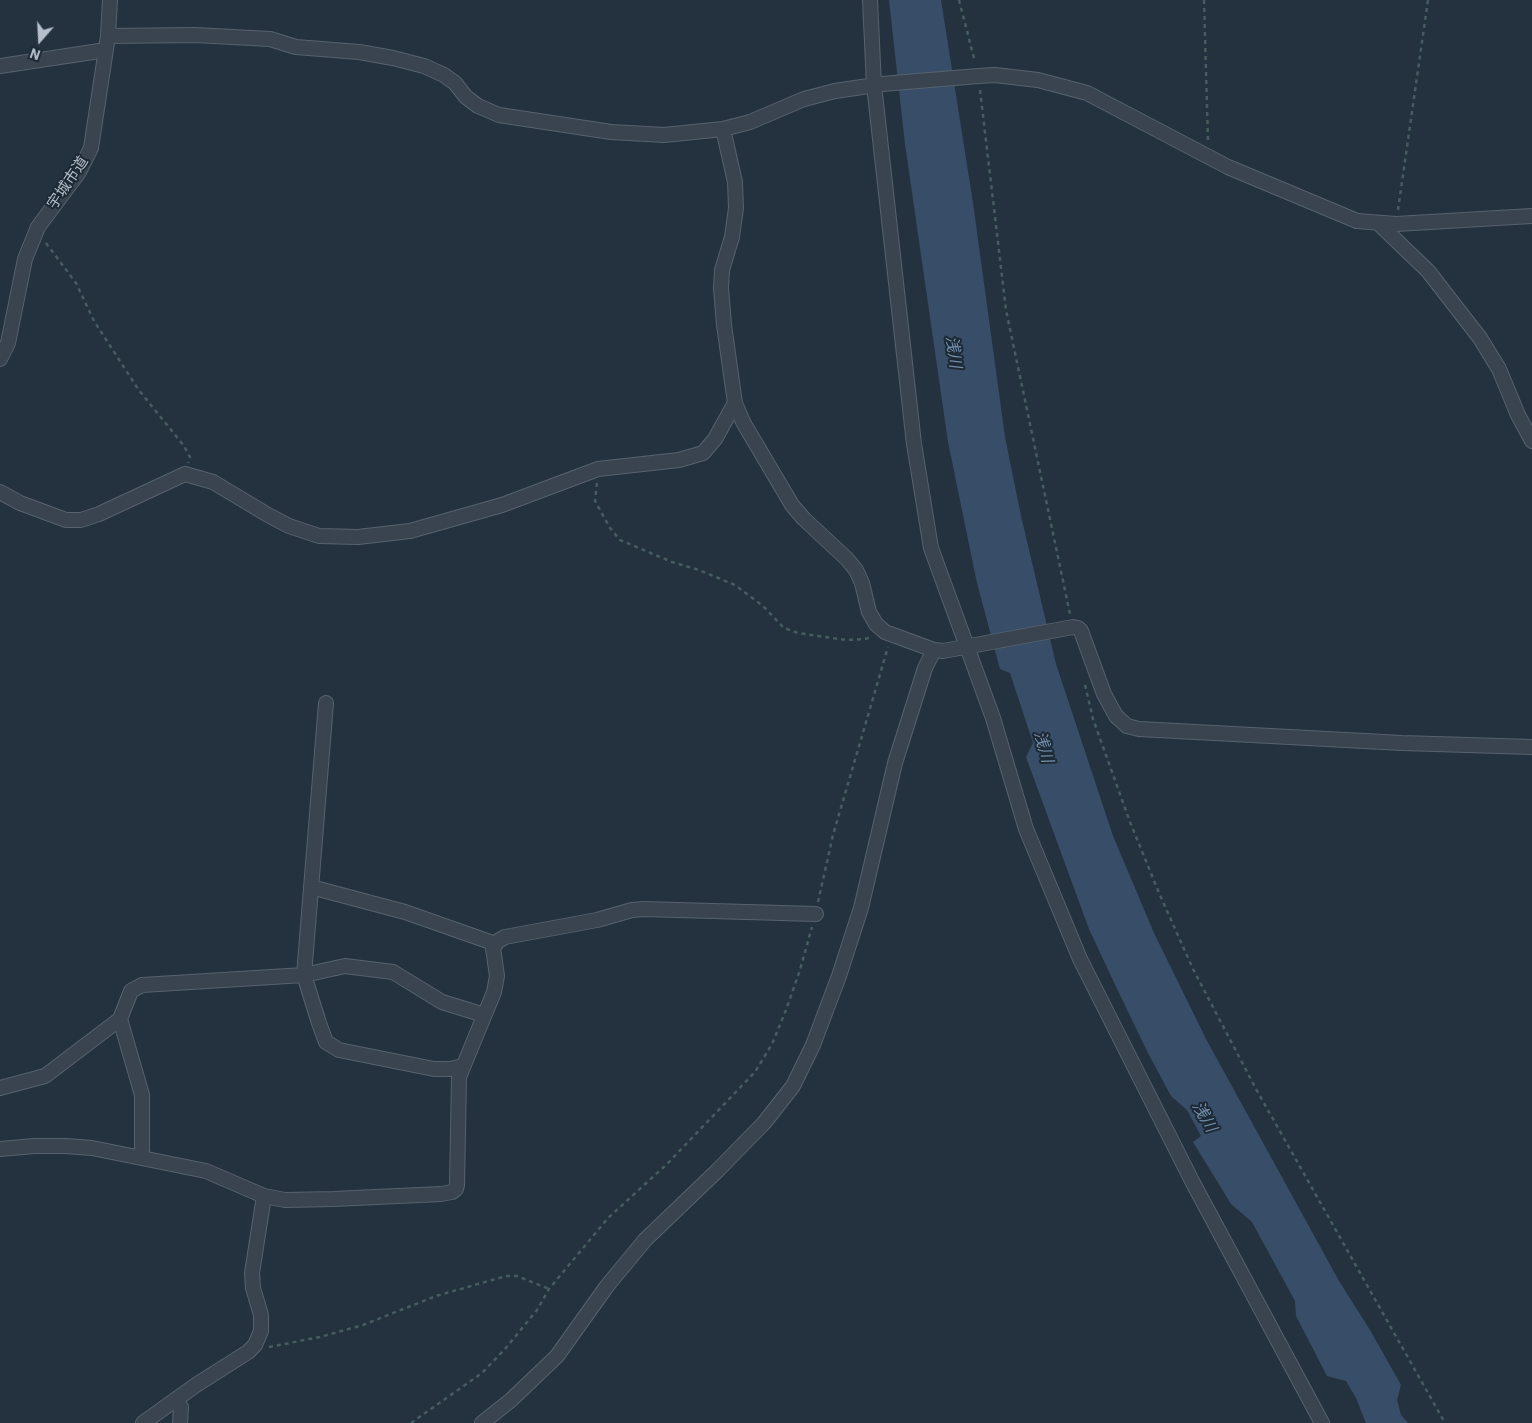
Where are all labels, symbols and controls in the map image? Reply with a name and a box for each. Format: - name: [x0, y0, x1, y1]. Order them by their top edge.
- north arrow: [15, 15, 65, 65]
- text: N: [27, 44, 43, 64]
- street label: 宇城市道: [44, 153, 92, 213]
- water label: 浅川: [941, 335, 965, 369]
- water label: 浅川: [1029, 729, 1057, 765]
- water label: 浅川: [1188, 1098, 1220, 1136]

